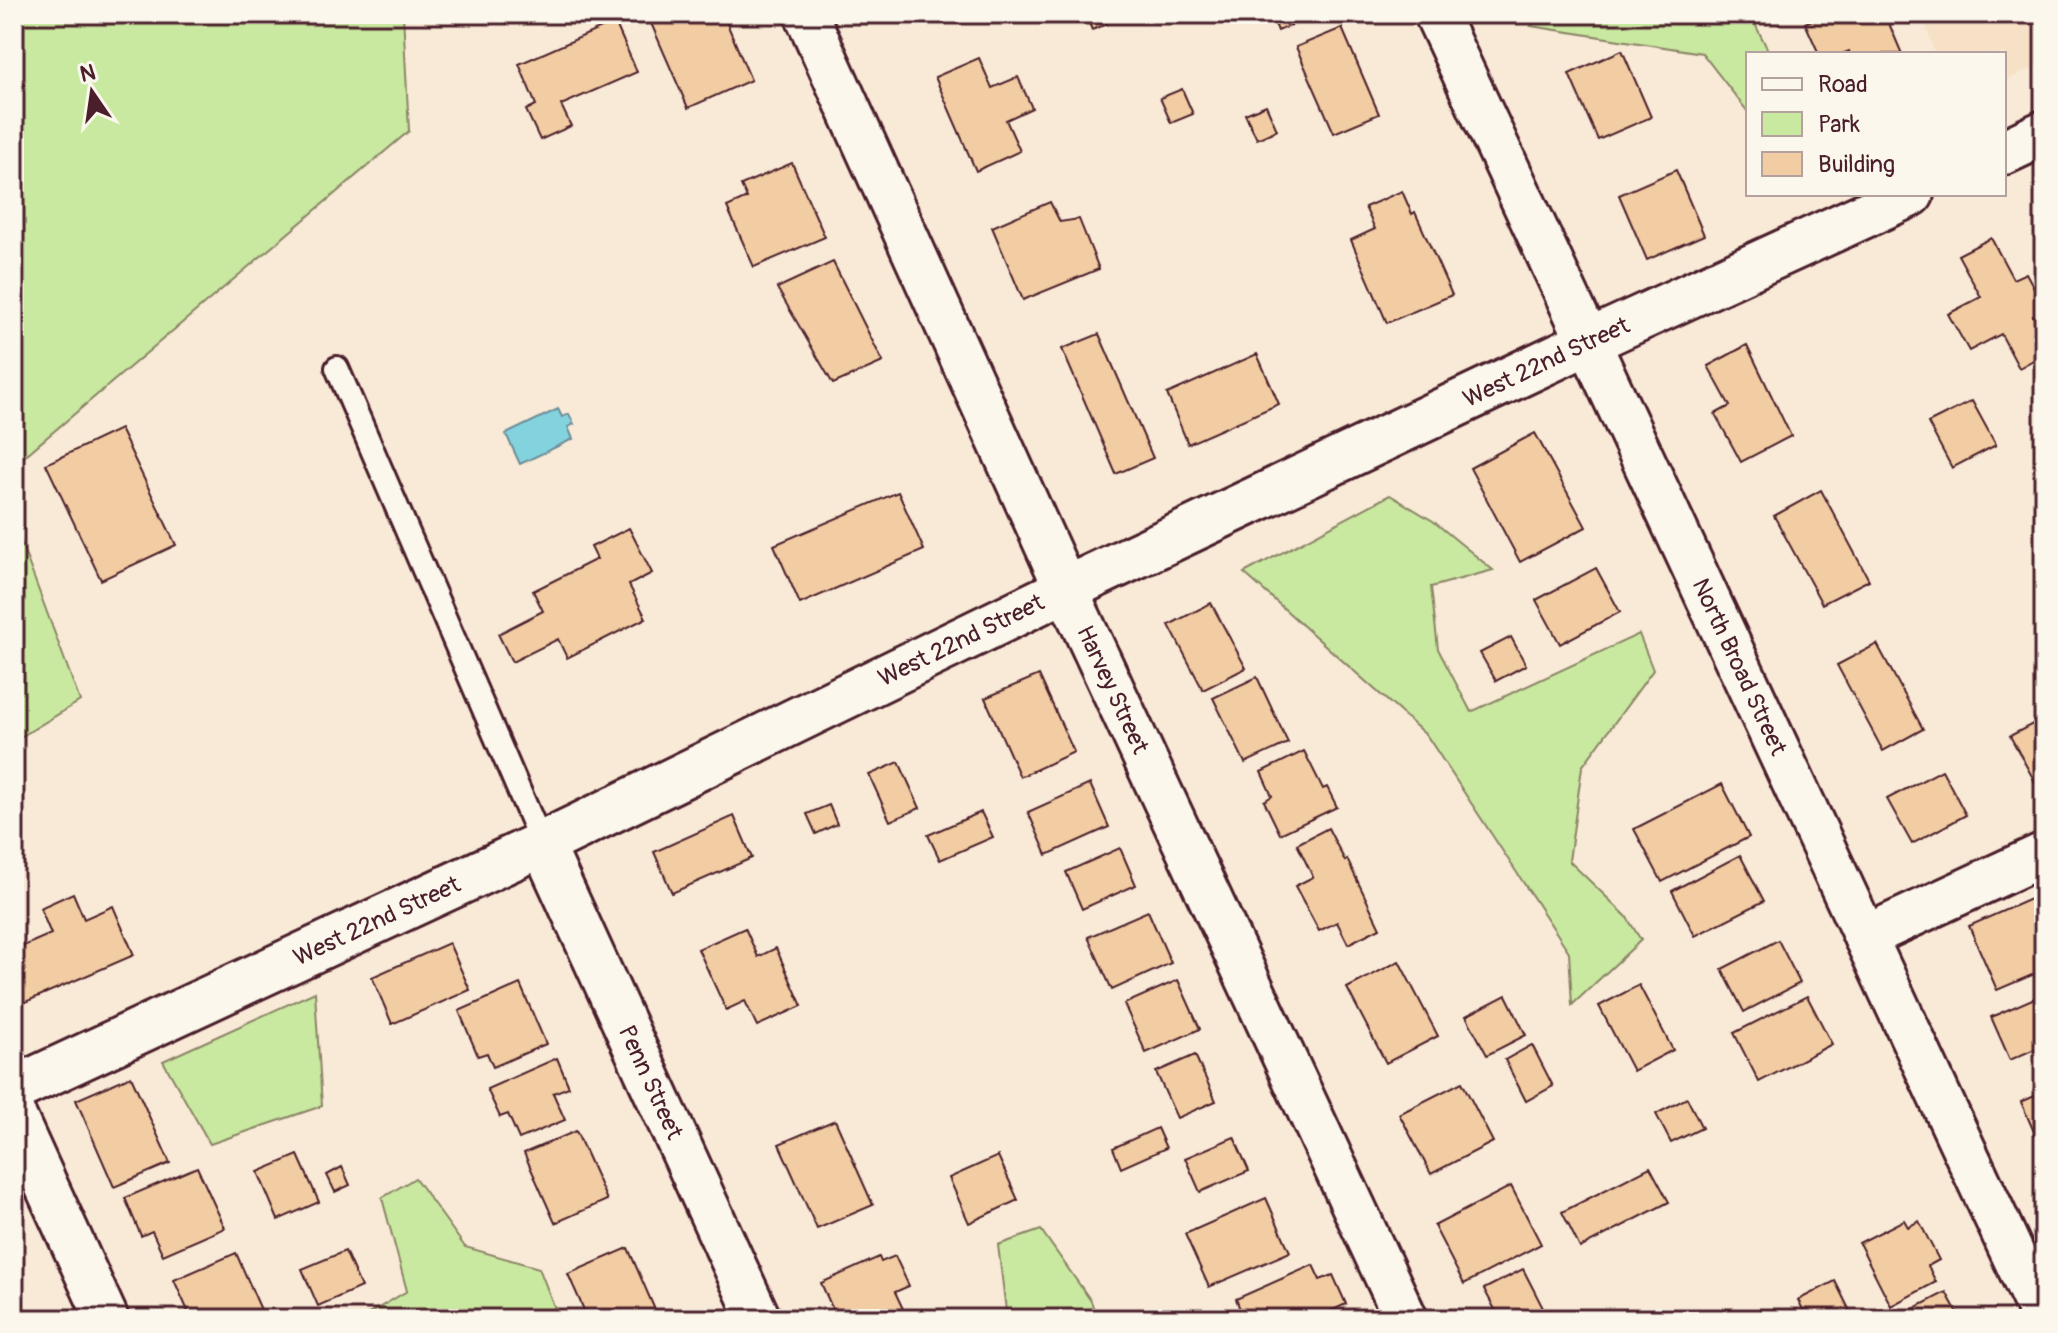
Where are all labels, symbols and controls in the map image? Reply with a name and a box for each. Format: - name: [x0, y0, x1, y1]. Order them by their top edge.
- north arrow: [52, 52, 132, 132]
- legend: [1746, 52, 2006, 196]
- text: N: [77, 58, 98, 89]
- text: Road: [1818, 70, 1868, 99]
- text: Park: [1818, 110, 1860, 139]
- text: Building: [1818, 150, 1895, 179]
- street label: West 22nd Street: [1458, 310, 1634, 413]
- street label: North Broad Street: [1686, 574, 1793, 760]
- street label: West 22nd Street: [873, 587, 1049, 693]
- street label: Harvey Street: [1071, 621, 1155, 759]
- street label: West 22nd Street: [289, 869, 465, 972]
- street label: Penn Street: [612, 1021, 690, 1144]

